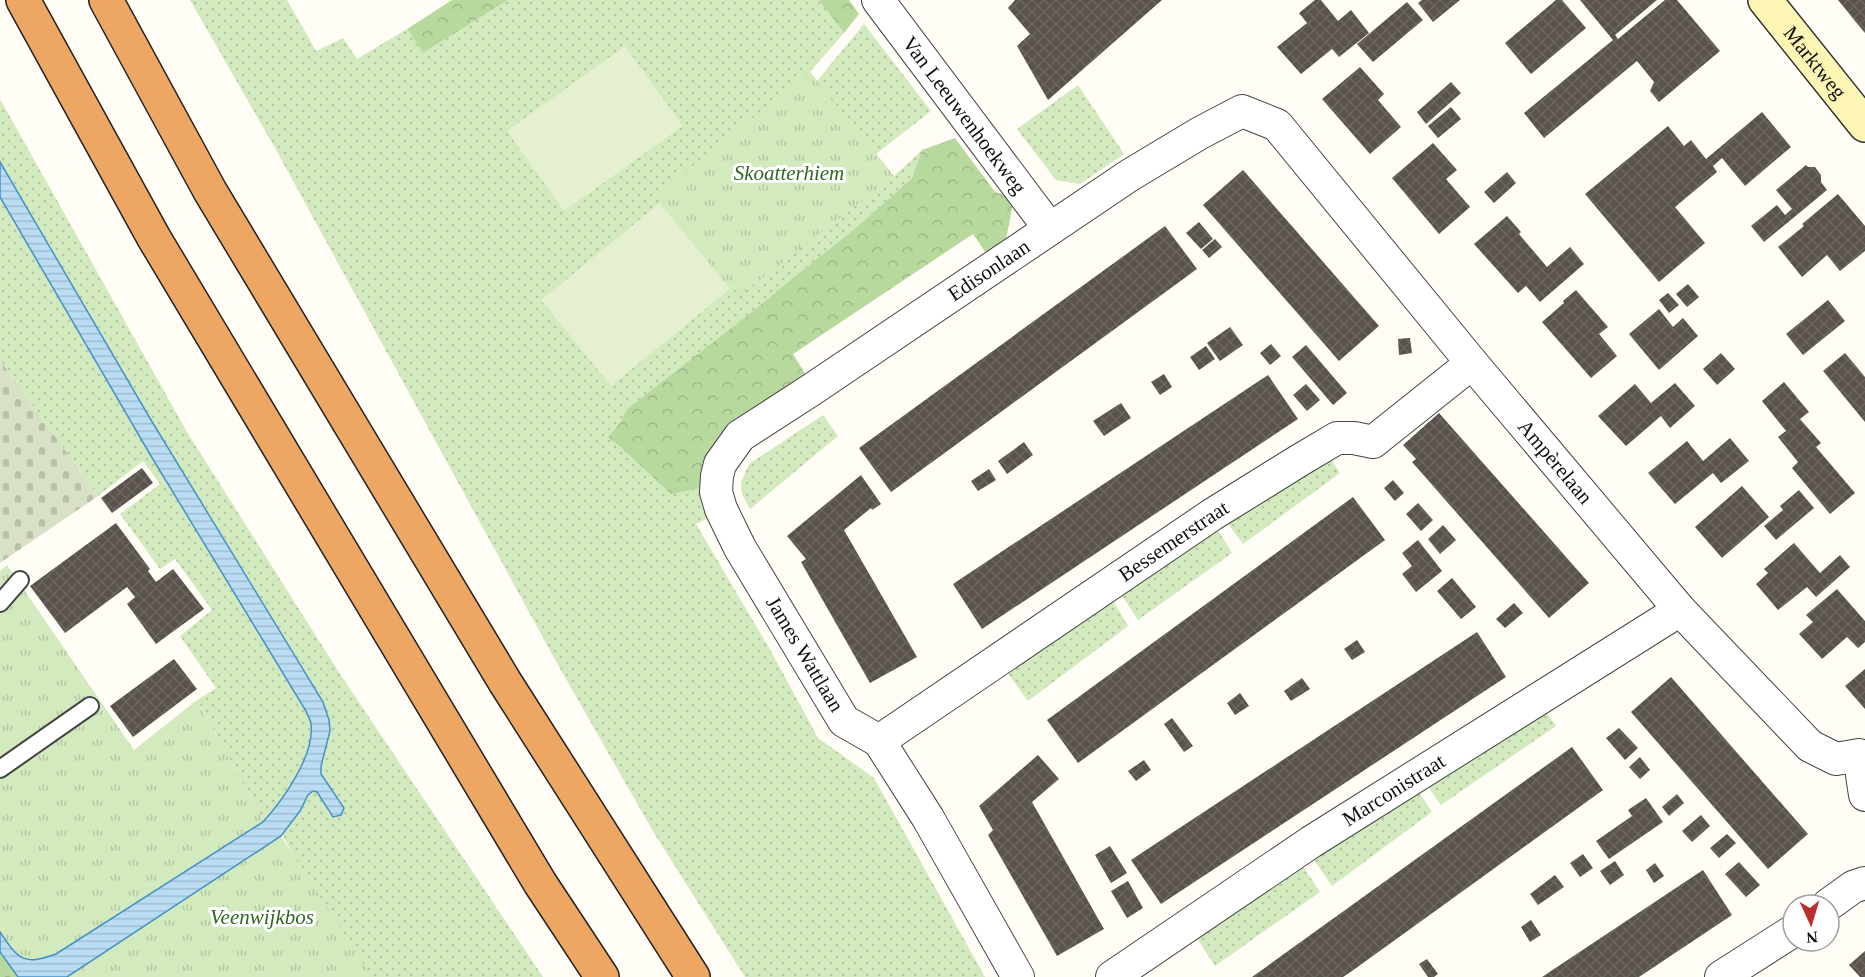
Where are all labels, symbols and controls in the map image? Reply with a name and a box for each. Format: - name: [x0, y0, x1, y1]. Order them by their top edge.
- street label: Marktweg: [1779, 21, 1852, 104]
- street label: Van Leeuwenhoekweg: [898, 32, 1032, 199]
- park label: Skoatterhiem: [734, 161, 844, 185]
- street label: Edisonlaan: [943, 234, 1035, 306]
- street label: Ampèrelaan: [1513, 415, 1598, 509]
- street label: Bessemerstraat: [1114, 495, 1233, 587]
- street label: James Wattlaan: [761, 592, 849, 716]
- street label: Marconistraat: [1338, 749, 1449, 831]
- north arrow: [1781, 893, 1841, 953]
- park label: Veenwijkbos: [210, 905, 314, 929]
- text: N: [1805, 929, 1818, 946]

